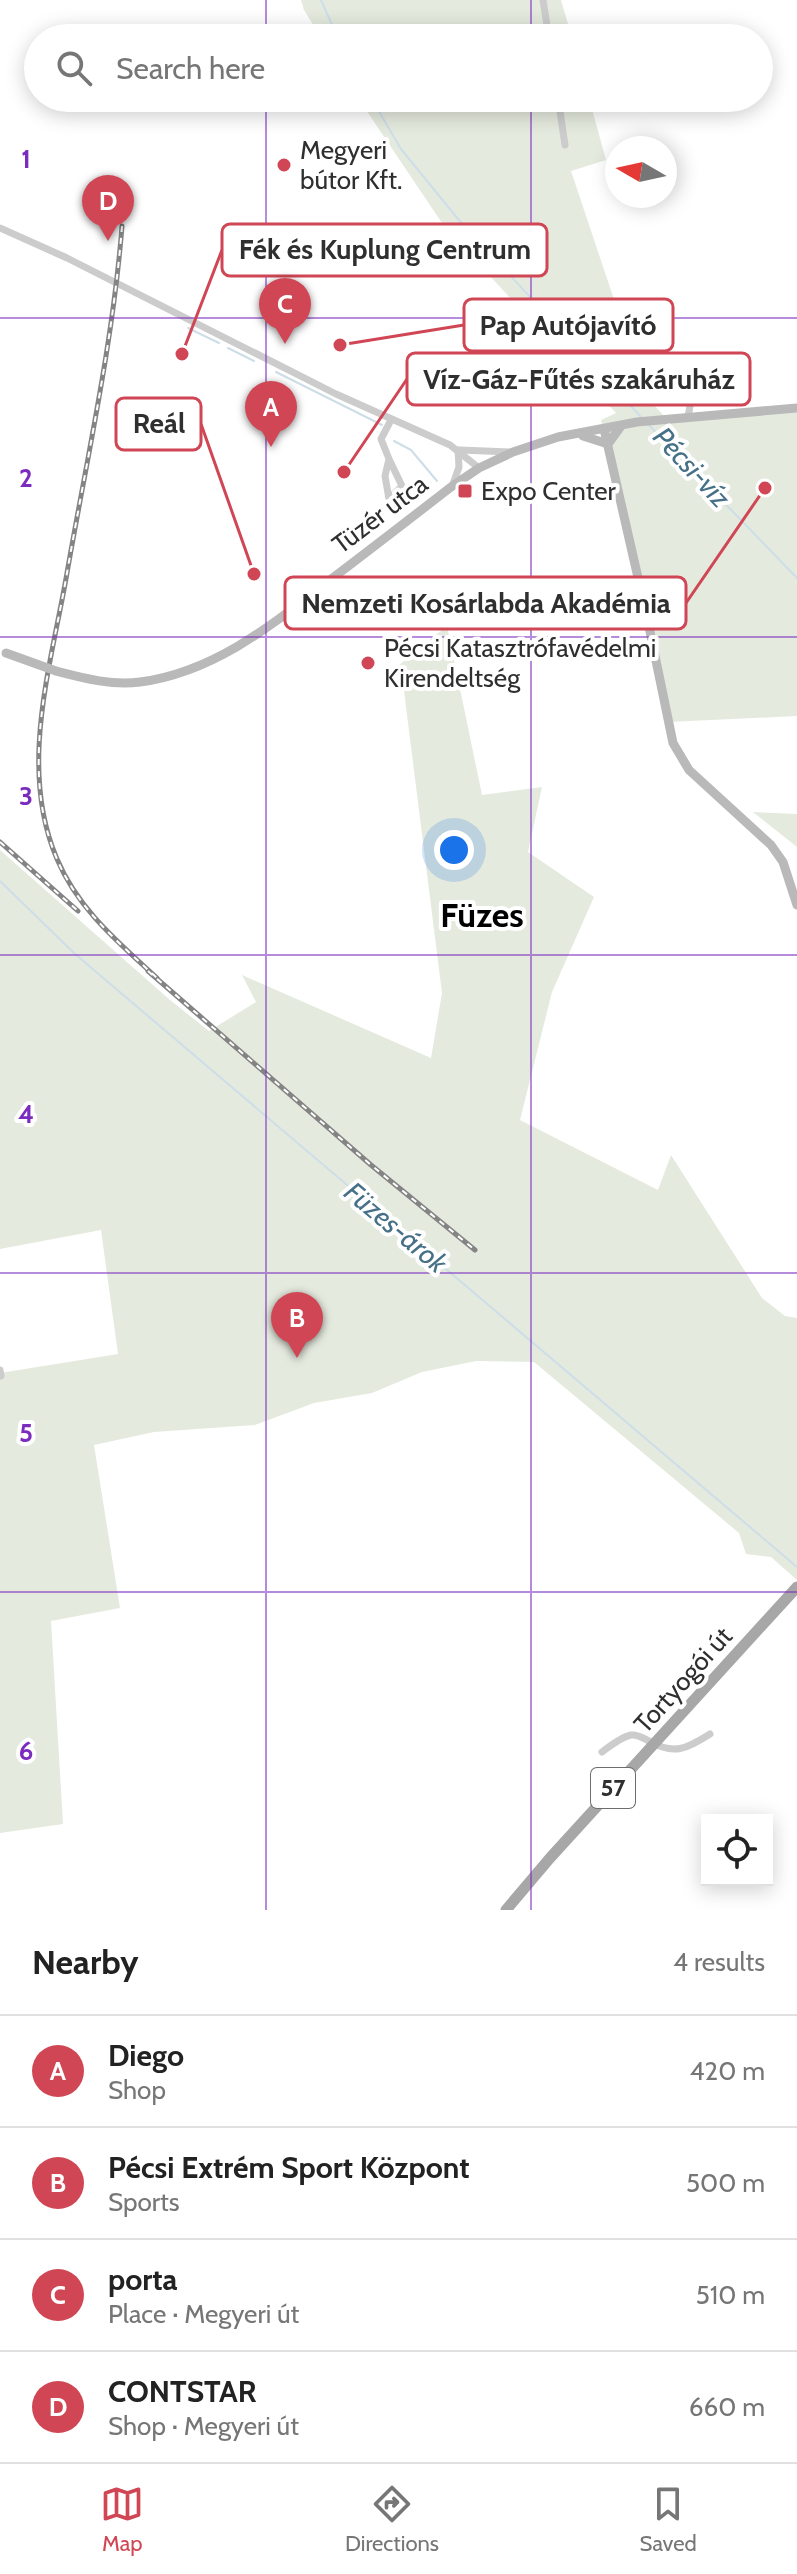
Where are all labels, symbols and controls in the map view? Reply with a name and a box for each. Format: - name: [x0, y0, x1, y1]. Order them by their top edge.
- search box: [24, 24, 773, 112]
- icon: search: [52, 46, 96, 90]
- text: Search here: [116, 50, 265, 87]
- place label: Megyeri bútor Kft.: [300, 134, 402, 196]
- north arrow: [605, 136, 677, 208]
- text: 1: [21, 143, 31, 175]
- marker: Megyeri bútor Kft.: [275, 156, 293, 174]
- pin: D: [82, 175, 134, 241]
- callout: Fék és Kuplung Centrum: [222, 224, 547, 276]
- text: Fék és Kuplung Centrum: [239, 232, 531, 266]
- pin: C: [259, 278, 311, 344]
- callout: Pap Autójavító: [464, 299, 673, 351]
- text: Pap Autójavító: [479, 308, 657, 342]
- callout: Víz-Gáz-Fűtés szakáruház: [407, 353, 750, 405]
- text: Víz-Gáz-Fűtés szakáruház: [423, 362, 735, 396]
- pin: A: [245, 381, 297, 447]
- callout: Reál: [116, 398, 201, 450]
- text: Reál: [133, 406, 185, 440]
- water label: Pécsi-víz: [646, 420, 738, 515]
- text: 2: [19, 462, 33, 494]
- street label: Tüzér utca: [326, 467, 434, 560]
- place label: Expo Center: [481, 475, 617, 507]
- marker: Expo Center: [456, 482, 474, 500]
- callout: Nemzeti Kosárlabda Akadémia: [285, 577, 686, 629]
- text: Nemzeti Kosárlabda Akadémia: [301, 586, 671, 620]
- place label: Pécsi Katasztrófavédelmi Kirendeltség: [384, 632, 656, 694]
- marker: Pécsi Katasztrófavédelmi Kirendeltség: [359, 654, 377, 672]
- text: 3: [19, 780, 33, 812]
- your location: [434, 830, 474, 870]
- district label: Füzes: [440, 894, 524, 936]
- text: 4: [18, 1098, 34, 1130]
- water label: Füzes-árok: [338, 1174, 455, 1280]
- pin: B: [271, 1292, 323, 1358]
- text: 5: [19, 1417, 33, 1449]
- street label: Tortyogói út: [627, 1620, 739, 1739]
- text: 6: [19, 1735, 33, 1767]
- road number: 57: [591, 1768, 635, 1808]
- map controls: [701, 1814, 773, 1886]
- button: locate: [701, 1814, 773, 1886]
- text: Nearby: [32, 1941, 139, 1983]
- text: 4 results: [673, 1946, 765, 1978]
- text: Diego: [108, 2037, 184, 2074]
- text: A: [50, 2055, 66, 2087]
- text: 420 m: [690, 2055, 765, 2087]
- text: Shop: [108, 2074, 166, 2106]
- text: Pécsi Extrém Sport Központ: [108, 2149, 469, 2186]
- text: B: [50, 2167, 66, 2199]
- text: 500 m: [686, 2167, 765, 2199]
- text: Sports: [108, 2186, 180, 2218]
- text: porta: [108, 2261, 177, 2298]
- text: C: [50, 2279, 66, 2311]
- text: 510 m: [696, 2279, 765, 2311]
- text: Place · Megyeri út: [108, 2298, 299, 2330]
- text: CONTSTAR: [108, 2373, 257, 2410]
- text: D: [49, 2391, 67, 2423]
- text: 660 m: [689, 2391, 765, 2423]
- text: Shop · Megyeri út: [108, 2410, 299, 2442]
- tab: Map: [100, 2482, 144, 2557]
- tab: Directions: [345, 2482, 439, 2557]
- tab: Saved: [640, 2482, 697, 2557]

